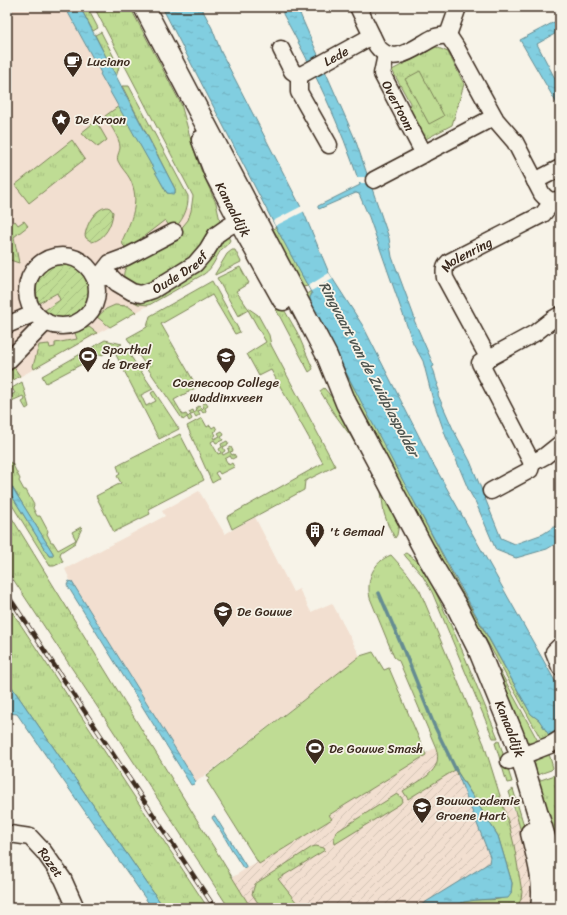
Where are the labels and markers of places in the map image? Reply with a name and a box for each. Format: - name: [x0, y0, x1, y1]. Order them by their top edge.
- cafe icon: Luciano: [62, 50, 84, 78]
- place label: Luciano: [87, 50, 131, 73]
- place icon: De Kroon: [50, 108, 72, 136]
- place label: De Kroon: [75, 108, 126, 131]
- place label: Sporthal de Dreef: [102, 338, 152, 376]
- sports icon: Sporthal de Dreef: [77, 345, 99, 373]
- school or university icon: Coenecoop College Waddinxveen: [215, 346, 237, 374]
- place label: Coenecoop College Waddinxveen: [173, 371, 280, 409]
- building icon: 't Gemaal: [304, 520, 326, 548]
- place label: 't Gemaal: [329, 520, 385, 543]
- school or university icon: De Gouwe: [212, 600, 234, 628]
- place label: De Gouwe: [237, 600, 292, 623]
- sports icon: De Gouwe Smash: [304, 737, 326, 765]
- place label: De Gouwe Smash: [329, 737, 423, 760]
- place label: Bouwacademie Groene Hart: [436, 789, 520, 827]
- school or university icon: Bouwacademie Groene Hart: [411, 796, 433, 824]

